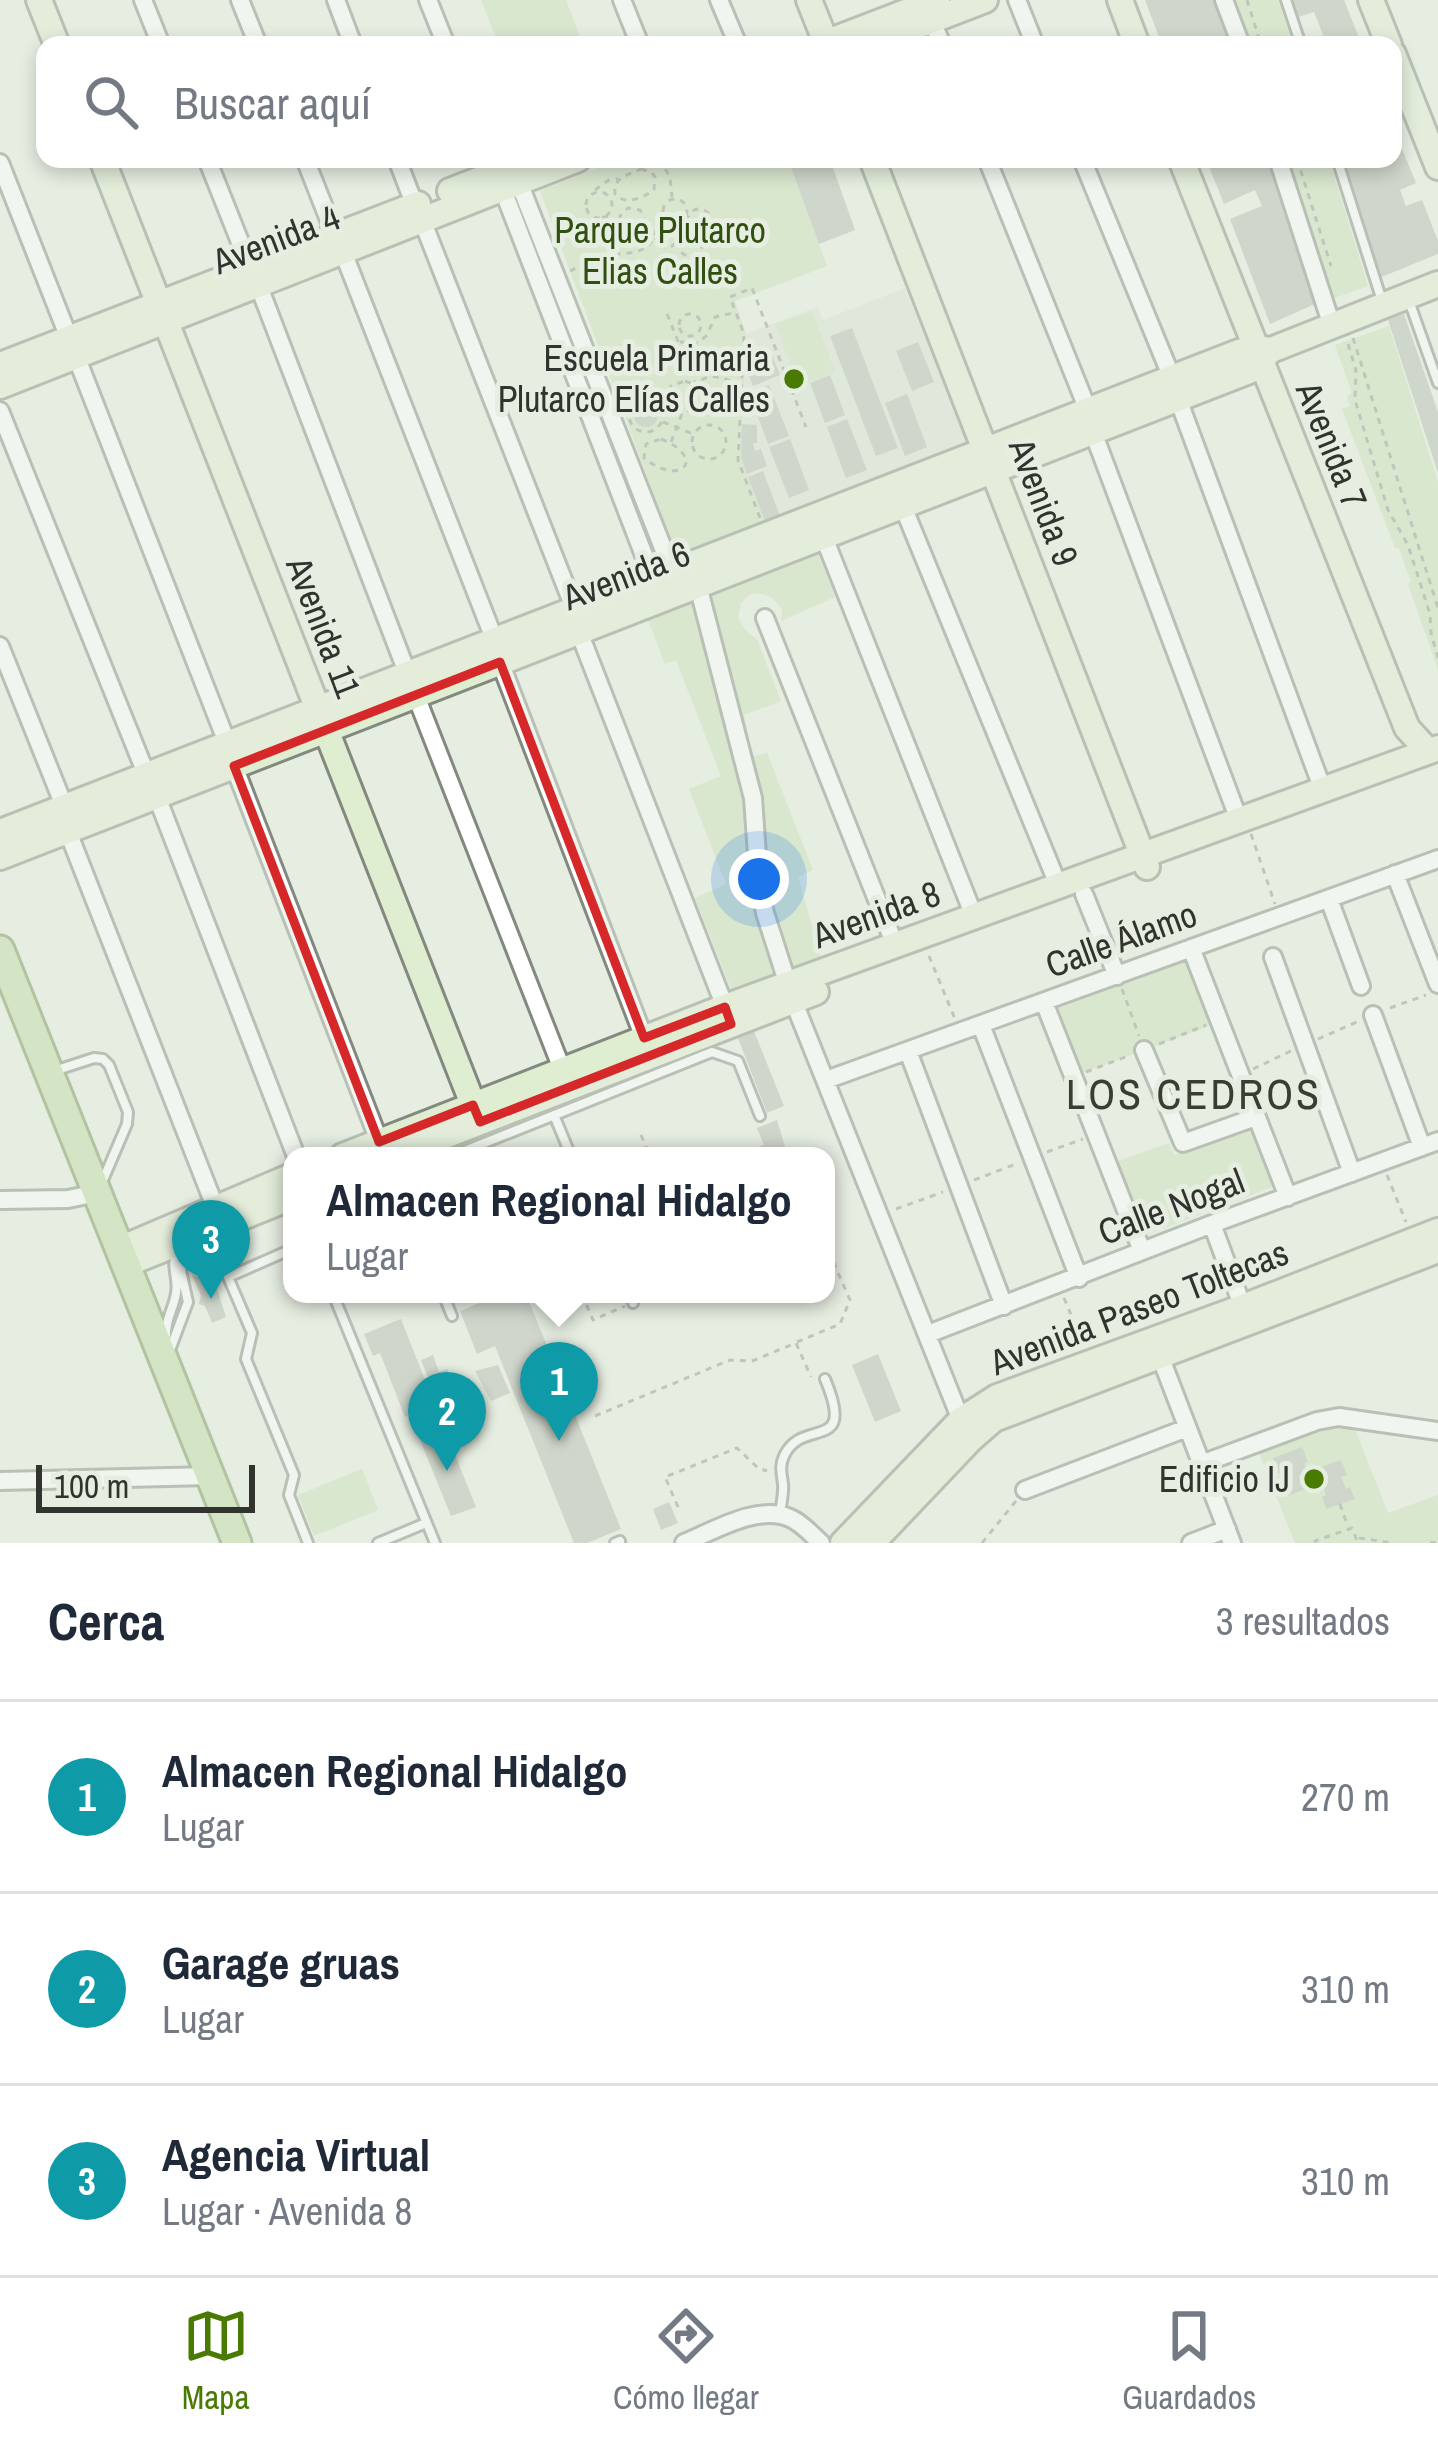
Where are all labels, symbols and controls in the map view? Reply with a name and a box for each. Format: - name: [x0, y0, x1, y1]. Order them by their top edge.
- search box: [36, 36, 1402, 168]
- icon: search: [78, 69, 144, 135]
- text: Buscar aquí: [174, 72, 371, 133]
- street label: Avenida 4: [205, 193, 346, 285]
- park label: Parque Plutarco Elias Calles: [554, 206, 766, 295]
- place label: Escuela Primaria Plutarco Elías Calles: [498, 334, 770, 423]
- marker: Escuela Primaria Plutarco Elías Calles: [781, 366, 807, 392]
- street label: Avenida 7: [1285, 374, 1379, 515]
- street label: Avenida 9: [998, 431, 1090, 572]
- street label: Avenida 6: [555, 529, 696, 621]
- street label: Avenida 11: [275, 549, 373, 705]
- your location: [729, 849, 789, 909]
- street label: Avenida 8: [805, 869, 946, 960]
- street label: Calle Álamo: [1039, 890, 1203, 988]
- district label: LOS CEDROS: [1066, 1066, 1322, 1122]
- popup: [283, 1147, 835, 1303]
- street label: Calle Nogal: [1091, 1156, 1251, 1256]
- text: Almacen Regional Hidalgo: [326, 1169, 792, 1230]
- pin: 3: [172, 1200, 250, 1299]
- street label: Avenida Paseo Toltecas: [982, 1228, 1295, 1386]
- text: Lugar: [326, 1230, 408, 1282]
- pin: 1: [520, 1342, 598, 1441]
- pin: 2: [408, 1372, 486, 1471]
- place label: Edificio IJ: [1159, 1455, 1290, 1503]
- scale bar: [36, 1459, 255, 1512]
- text: 100 m: [54, 1464, 129, 1508]
- marker: Edificio IJ: [1301, 1466, 1327, 1492]
- text: Cerca: [48, 1587, 164, 1656]
- text: 3 resultados: [1216, 1595, 1390, 1647]
- text: Almacen Regional Hidalgo: [162, 1740, 627, 1801]
- text: 1: [78, 1771, 96, 1823]
- text: 270 m: [1301, 1771, 1390, 1823]
- text: Lugar: [162, 1801, 244, 1853]
- text: Garage gruas: [162, 1932, 400, 1993]
- text: 2: [78, 1963, 96, 2015]
- text: 310 m: [1301, 1963, 1390, 2015]
- text: Lugar: [162, 1993, 244, 2045]
- text: Agencia Virtual: [162, 2124, 430, 2185]
- text: 3: [78, 2155, 96, 2207]
- text: 310 m: [1301, 2155, 1390, 2207]
- text: Lugar · Avenida 8: [162, 2185, 412, 2237]
- tab: Mapa: [182, 2303, 249, 2419]
- tab: Cómo llegar: [613, 2303, 759, 2419]
- tab: Guardados: [1122, 2303, 1256, 2419]

